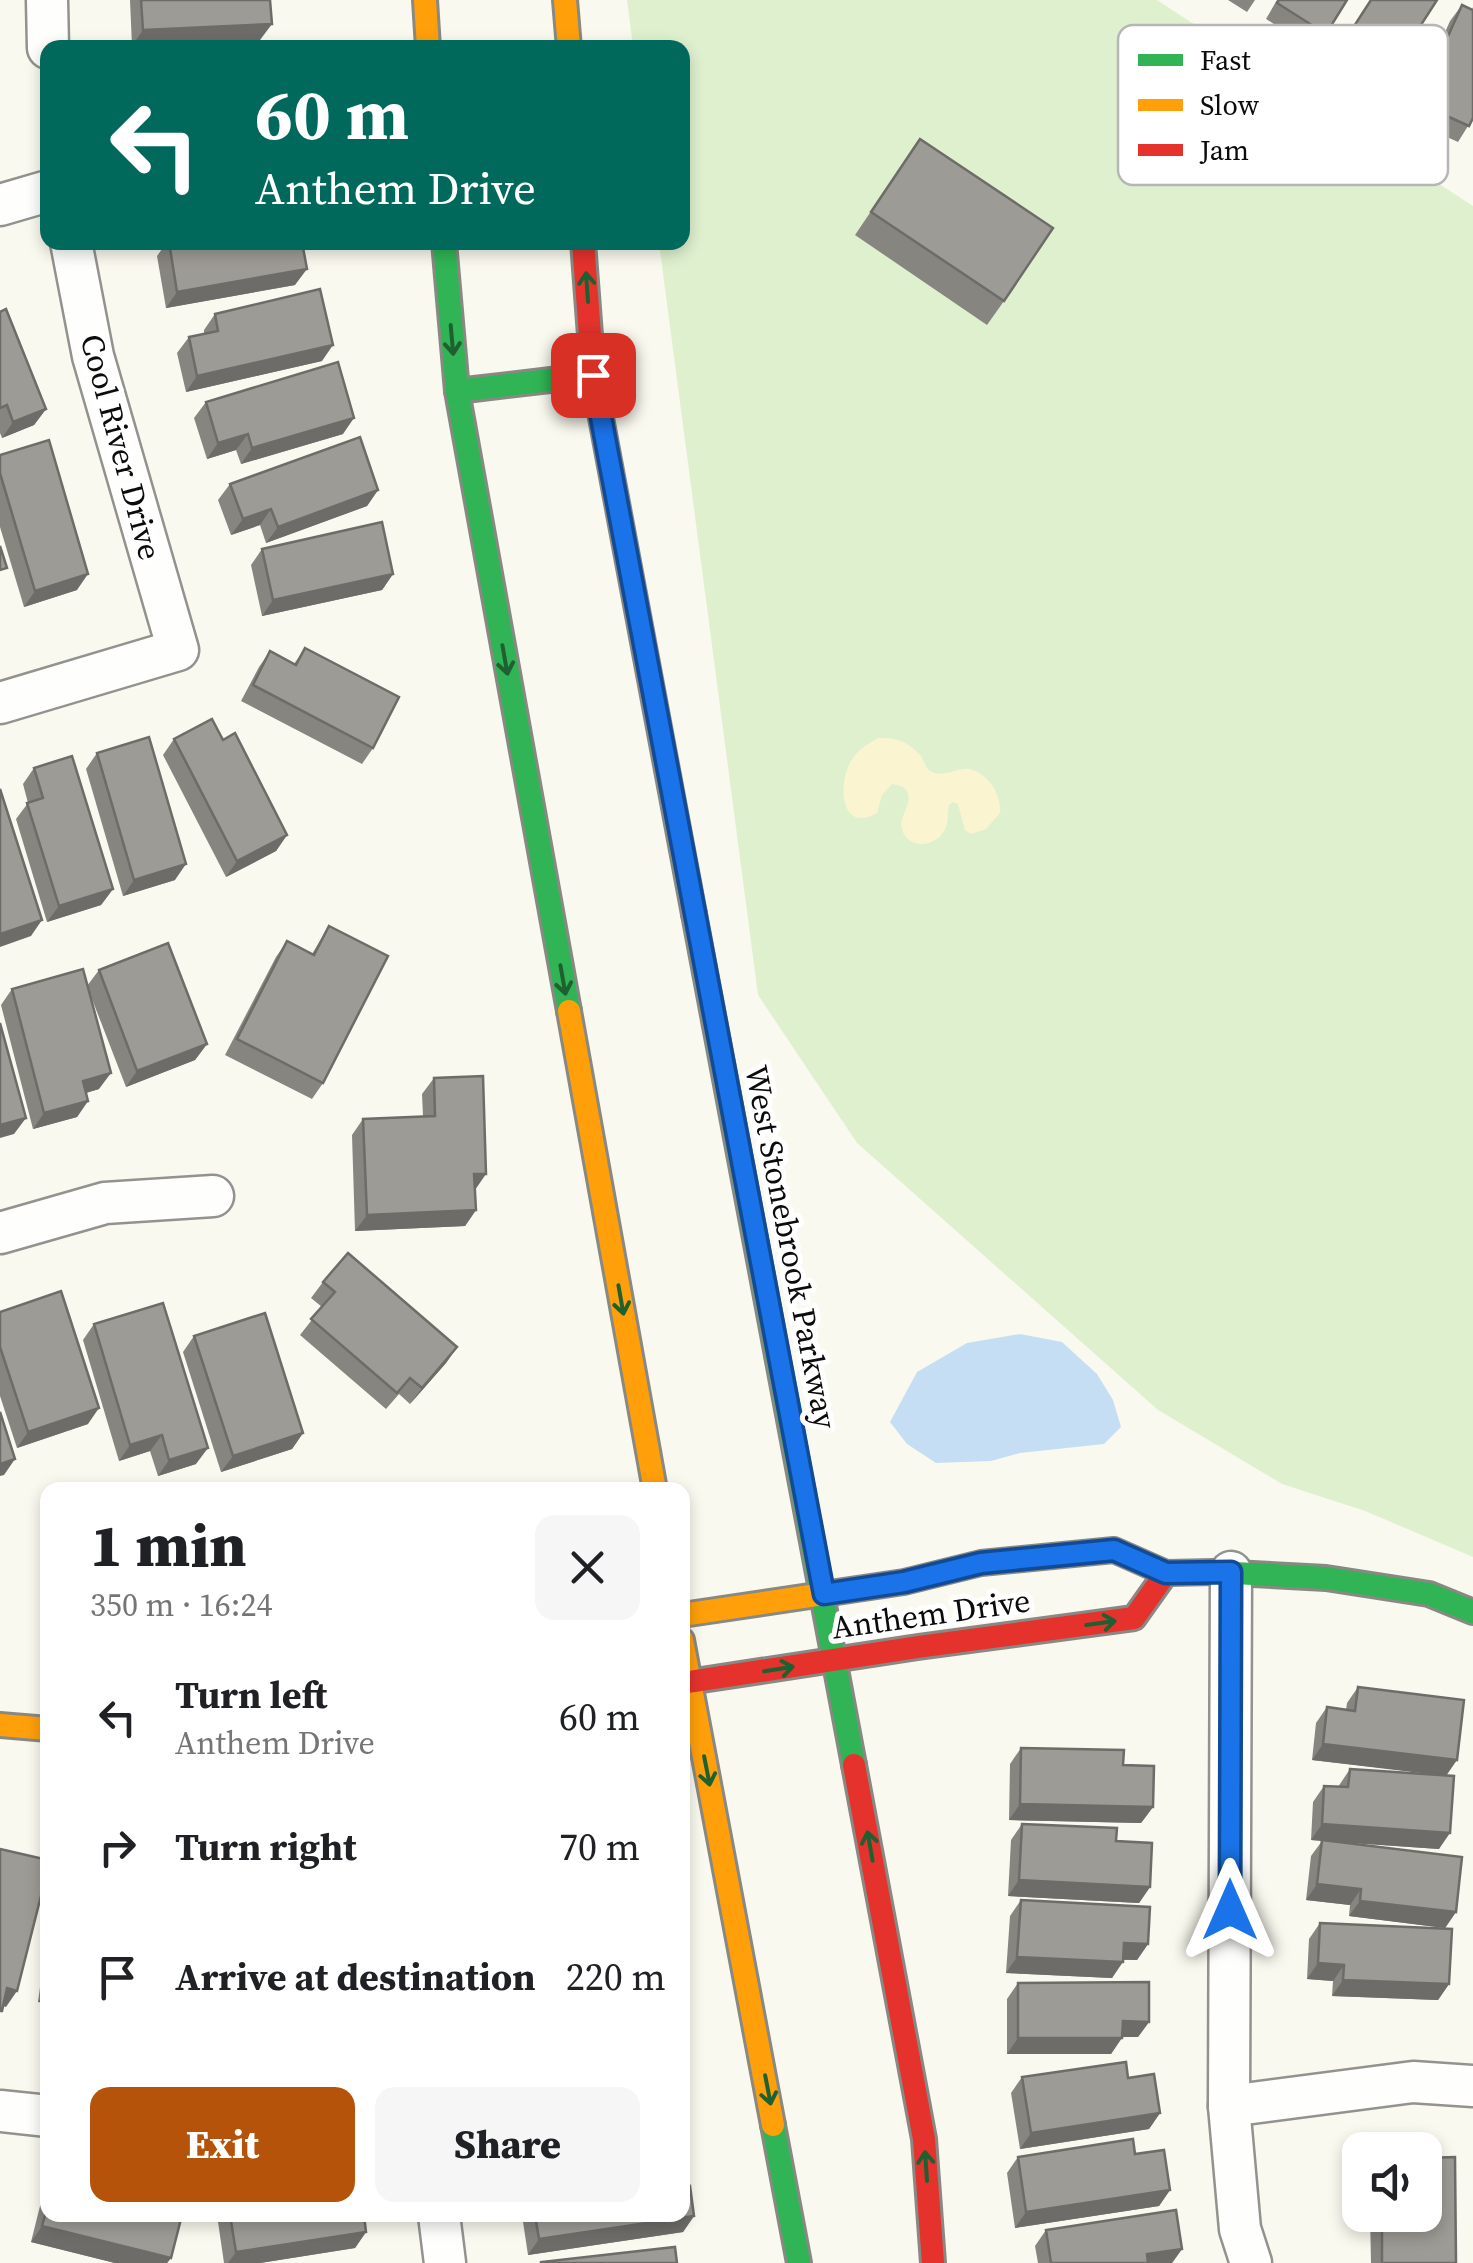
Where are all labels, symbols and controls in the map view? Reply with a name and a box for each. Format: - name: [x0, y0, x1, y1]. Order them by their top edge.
- legend: [1118, 25, 1448, 185]
- text: Fast: [1200, 41, 1251, 79]
- text: 60 m: [255, 66, 409, 162]
- icon: left: [90, 80, 220, 210]
- text: Slow: [1200, 86, 1260, 124]
- text: Jam: [1199, 131, 1249, 169]
- text: Anthem Drive: [255, 157, 536, 219]
- one-way arrow: [577, 271, 596, 303]
- one-way arrow: [443, 323, 462, 355]
- street label: Cool River Drive: [70, 329, 172, 565]
- pin: [551, 333, 636, 418]
- icon: arrive: [566, 348, 621, 403]
- one-way arrow: [496, 643, 515, 676]
- one-way arrow: [554, 963, 573, 996]
- street label: West Stonebrook Parkway: [734, 1061, 848, 1433]
- one-way arrow: [612, 1283, 631, 1315]
- text: 1 min: [90, 1504, 246, 1586]
- button: close: [535, 1515, 640, 1620]
- street label: Anthem Drive: [829, 1578, 1033, 1650]
- text: 350 m · 16:24: [90, 1583, 272, 1627]
- one-way arrow: [1084, 1613, 1116, 1631]
- one-way arrow: [762, 1659, 795, 1677]
- text: Turn left: [175, 1669, 327, 1721]
- icon: left: [90, 1690, 145, 1745]
- text: 60 m: [559, 1691, 640, 1743]
- text: Anthem Drive: [175, 1721, 375, 1765]
- one-way arrow: [698, 1754, 717, 1786]
- icon: right: [90, 1820, 145, 1875]
- text: Turn right: [175, 1821, 357, 1873]
- text: 70 m: [559, 1821, 640, 1873]
- one-way arrow: [860, 1830, 879, 1863]
- position arrow: [1178, 1858, 1282, 1962]
- icon: arrive: [90, 1950, 145, 2005]
- text: Arrive at destination: [175, 1951, 536, 2003]
- text: 220 m: [566, 1951, 666, 2003]
- one-way arrow: [759, 2073, 778, 2105]
- button: Exit: [90, 2087, 355, 2202]
- button: Share: [375, 2087, 640, 2202]
- map controls: [1342, 2132, 1442, 2232]
- button: sound: [1342, 2132, 1442, 2232]
- one-way arrow: [916, 2150, 935, 2182]

